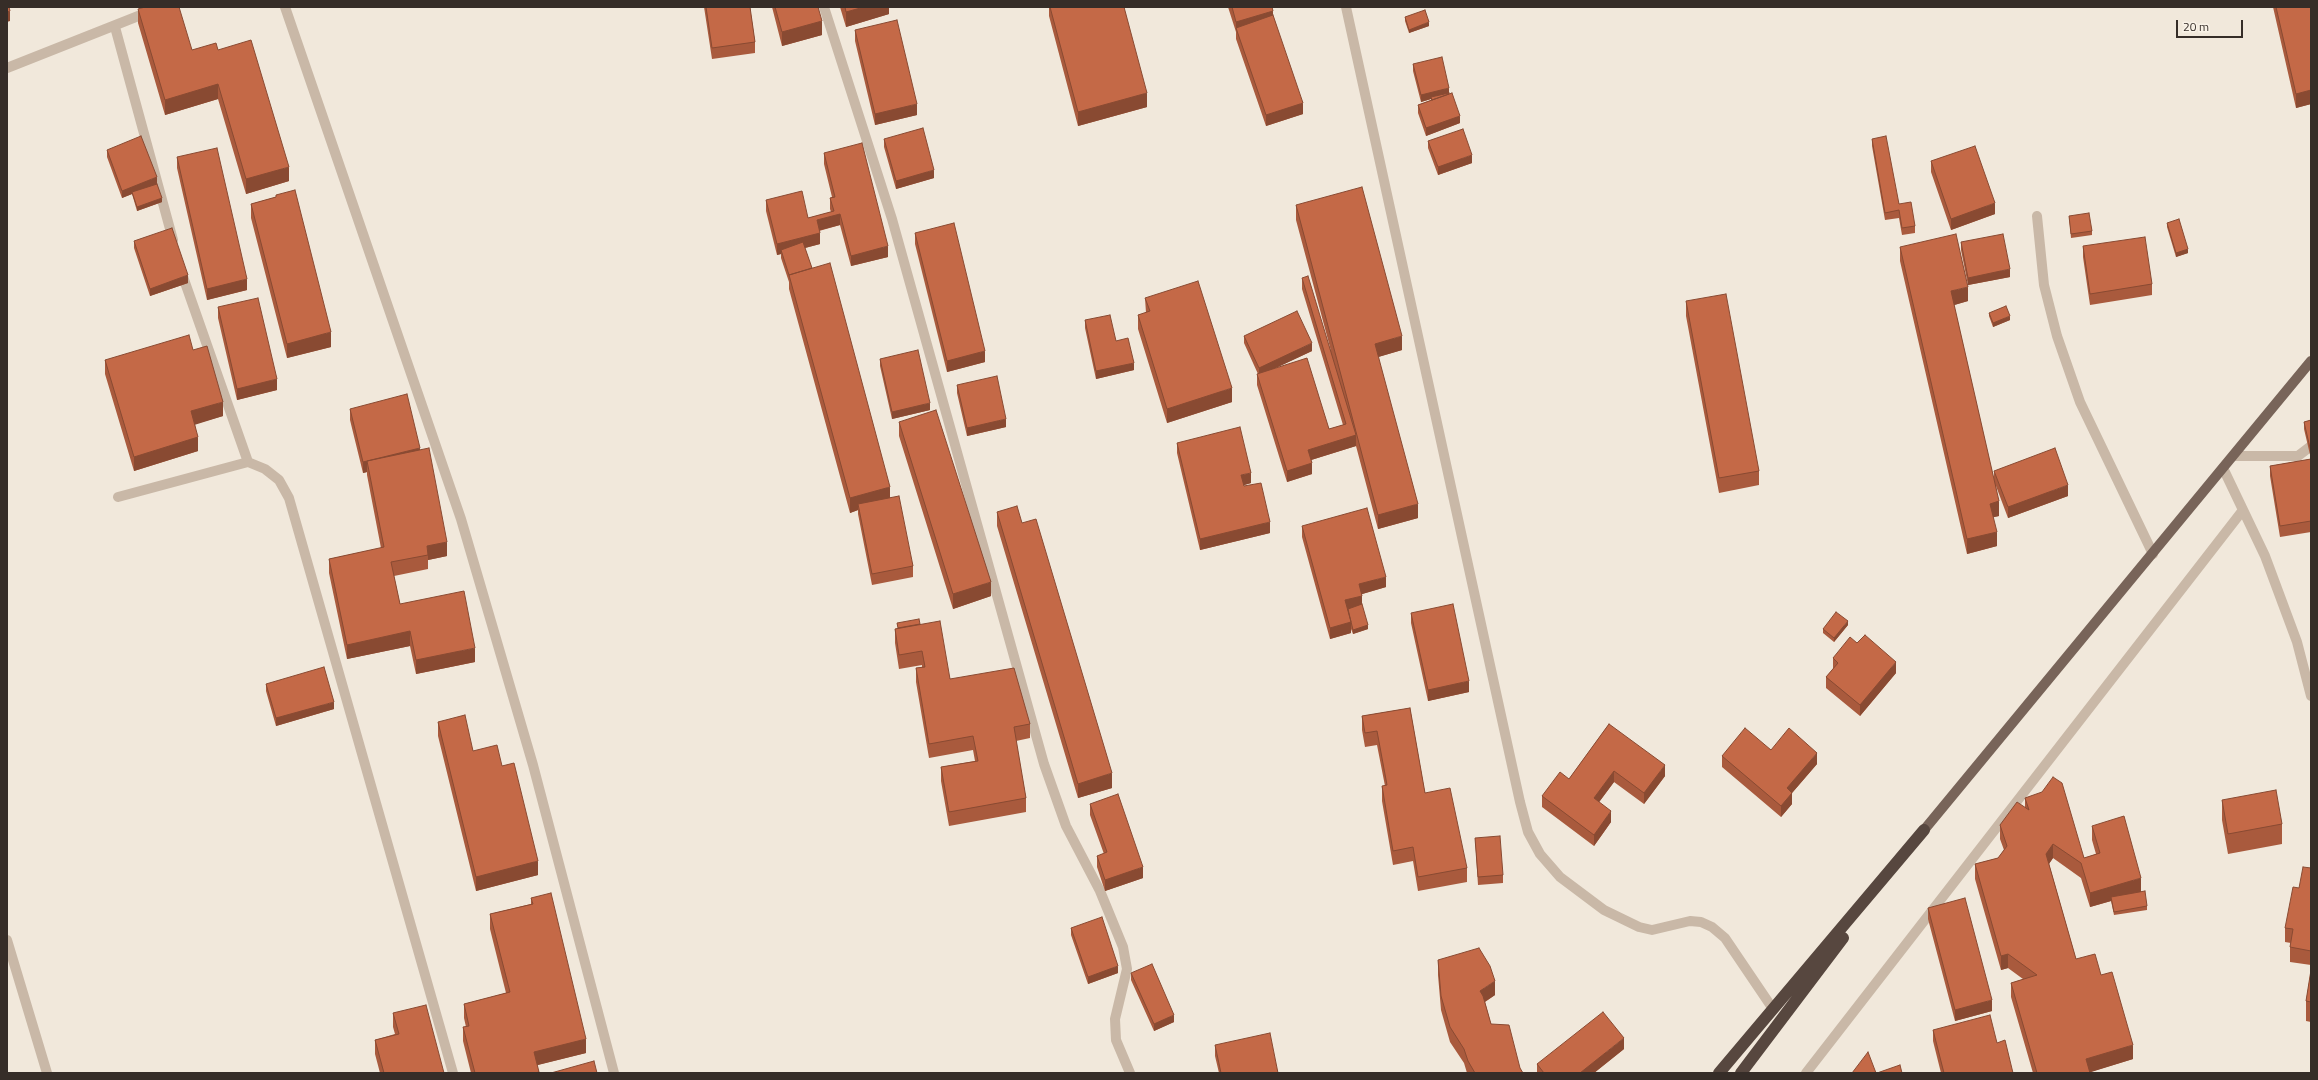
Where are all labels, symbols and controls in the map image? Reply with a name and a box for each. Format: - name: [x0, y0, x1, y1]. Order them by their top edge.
- scale bar: [2178, 12, 2245, 38]
- text: 20 m: [2183, 17, 2209, 36]

